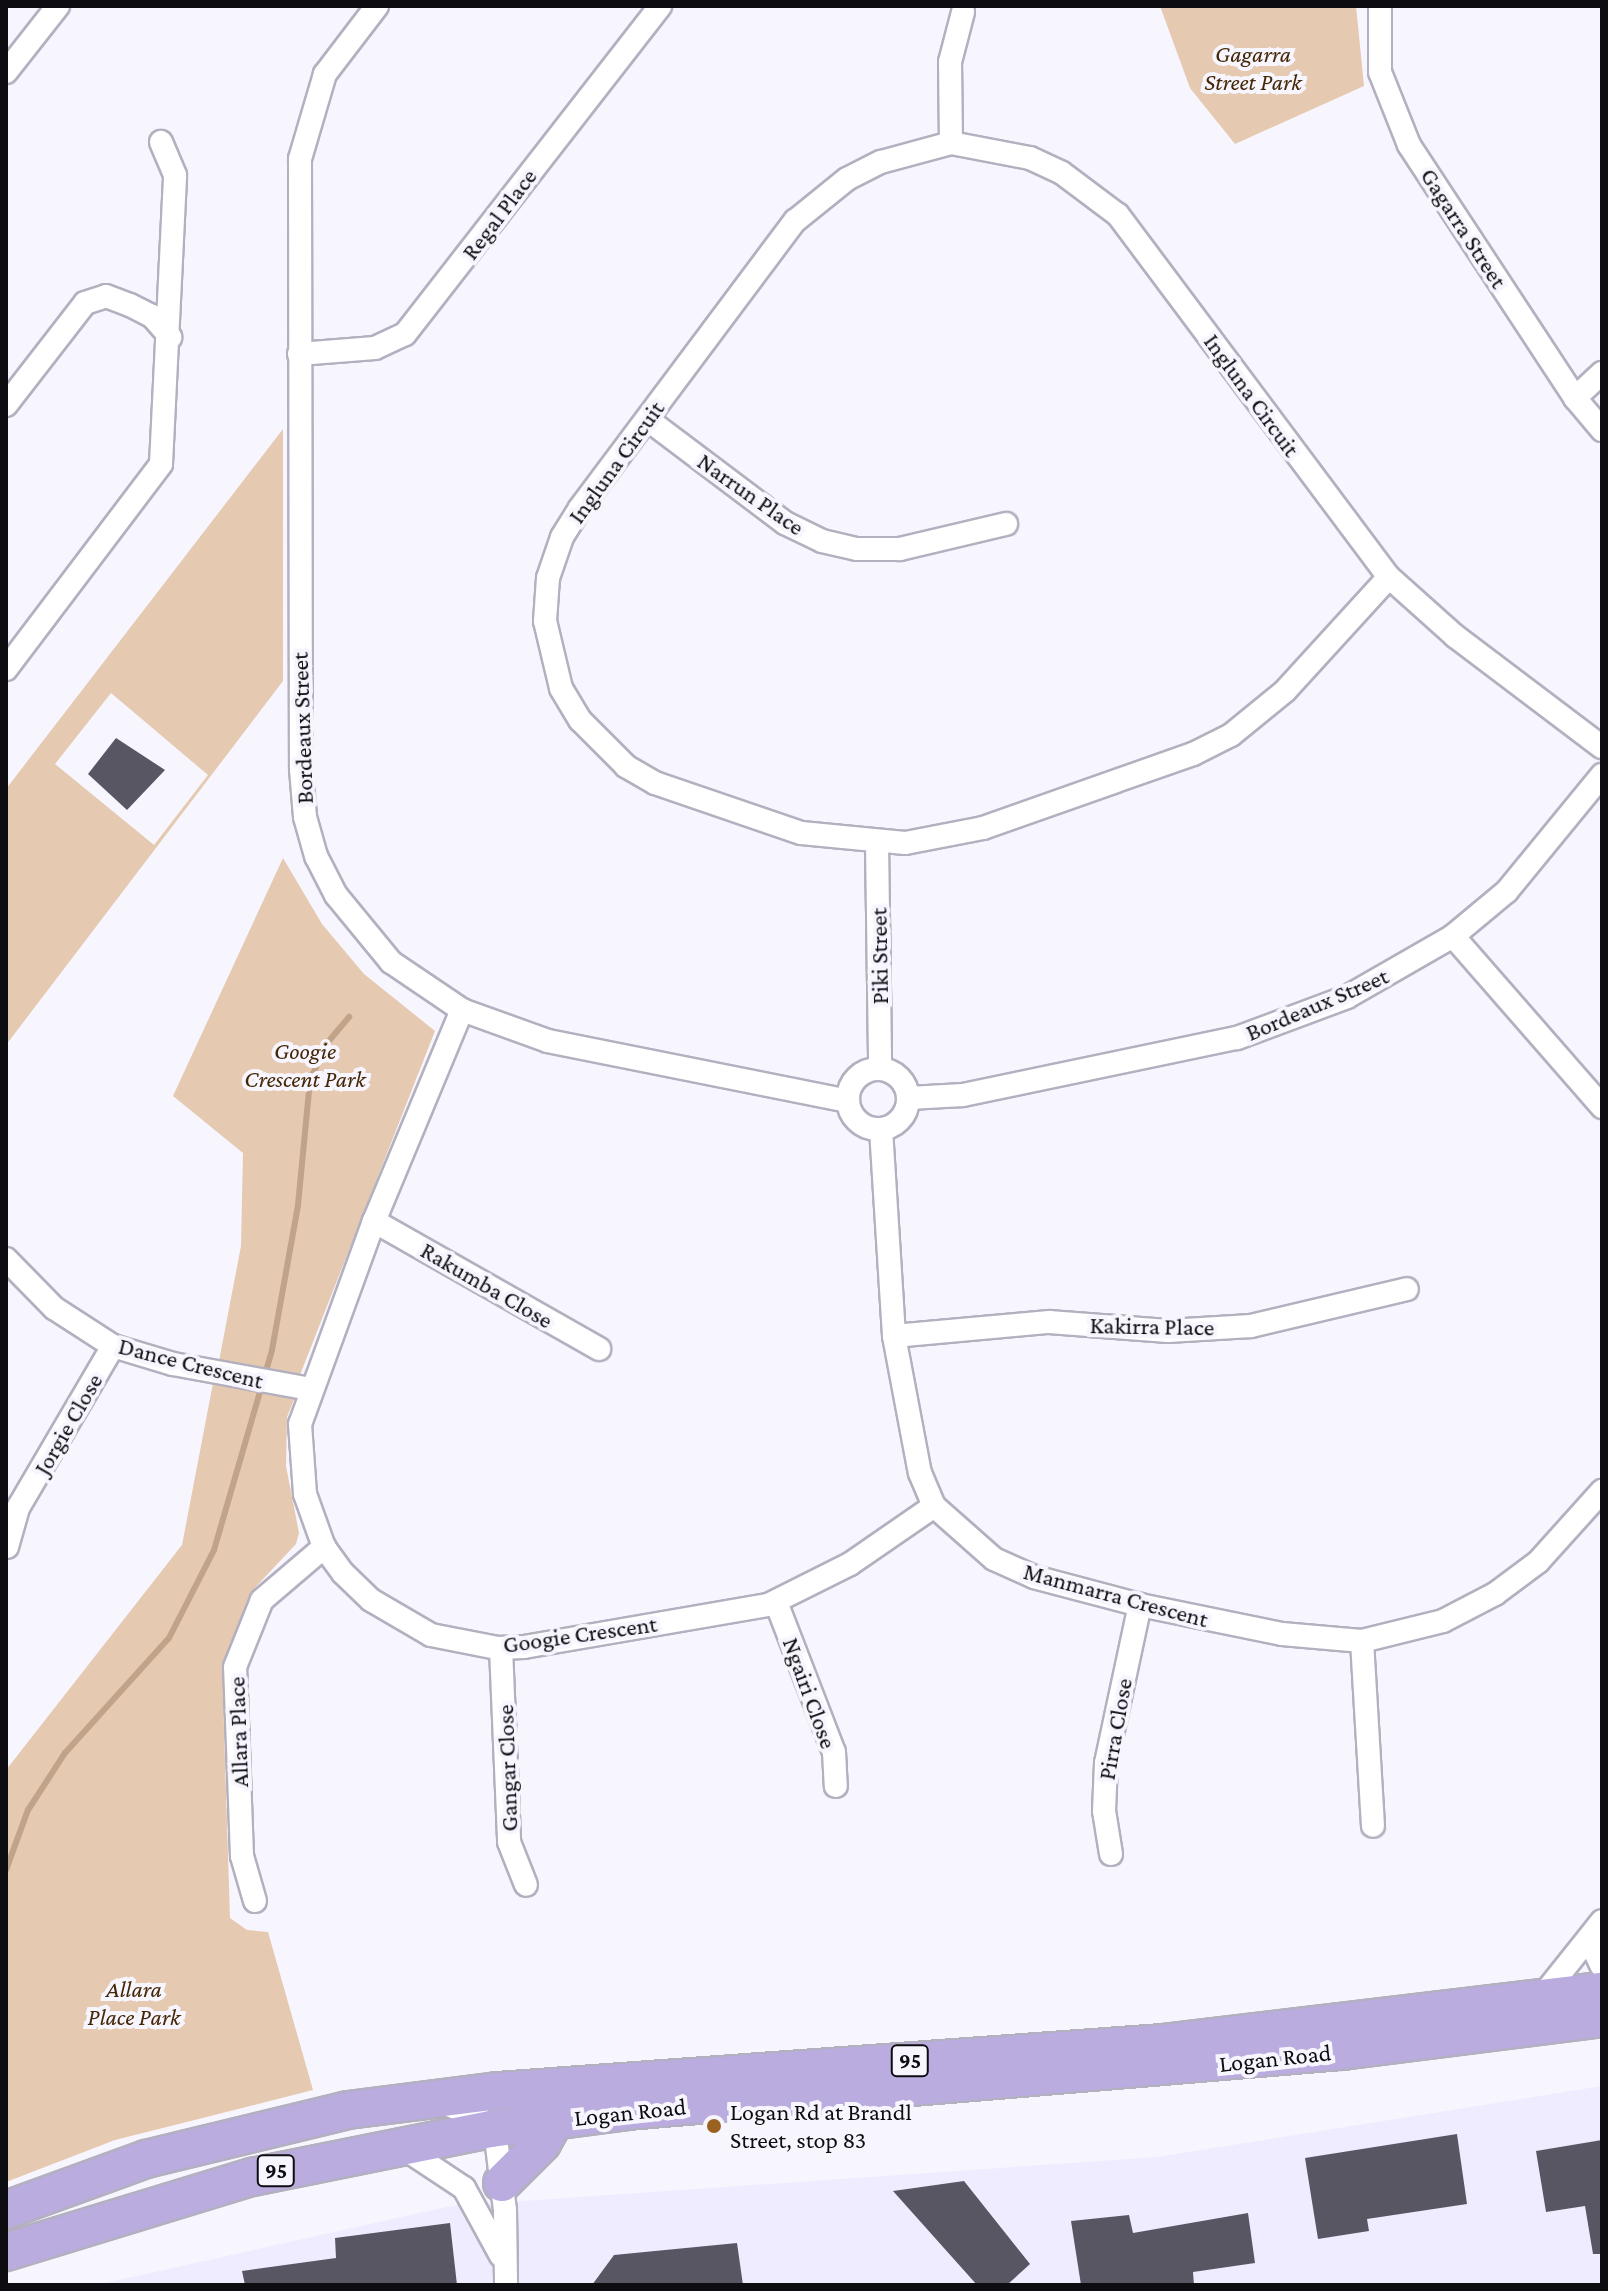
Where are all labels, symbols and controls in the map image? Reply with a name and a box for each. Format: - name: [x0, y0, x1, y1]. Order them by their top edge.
- park label: Gagarra Street Park: [1204, 40, 1302, 96]
- street label: Regal Place: [455, 163, 543, 265]
- street label: Gagarra Street: [1415, 163, 1513, 293]
- street label: Ingluna Circuit: [1198, 328, 1306, 462]
- street label: Ingluna Circuit: [562, 395, 670, 529]
- street label: Narrun Place: [692, 447, 810, 541]
- street label: Bordeaux Street: [285, 652, 319, 804]
- street label: Piki Street: [864, 907, 894, 1005]
- street label: Bordeaux Street: [1241, 961, 1393, 1047]
- park label: Googie Crescent Park: [244, 1037, 366, 1093]
- street label: Rakumba Close: [416, 1236, 558, 1334]
- street label: Kakirra Place: [1090, 1311, 1214, 1341]
- street label: Dance Crescent: [116, 1331, 266, 1395]
- street label: Jorgie Close: [27, 1368, 109, 1480]
- street label: Manmarra Crescent: [1021, 1557, 1211, 1633]
- street label: Googie Crescent: [501, 1609, 659, 1659]
- street label: Ngairi Close: [777, 1634, 843, 1752]
- street label: Allara Place: [222, 1676, 254, 1788]
- street label: Pirra Close: [1092, 1676, 1138, 1782]
- street label: Gangar Close: [490, 1704, 524, 1832]
- park label: Allara Place Park: [88, 1975, 180, 2031]
- street label: Logan Road: [1218, 2038, 1332, 2078]
- road number: 95: [890, 2043, 930, 2079]
- street label: Logan Road: [573, 2092, 687, 2132]
- place label: Logan Rd at Brandl Street, stop 83: [730, 2098, 912, 2154]
- marker: Logan Rd at Brandl Street, stop 83: [705, 2117, 723, 2135]
- road number: 95: [256, 2153, 296, 2189]

